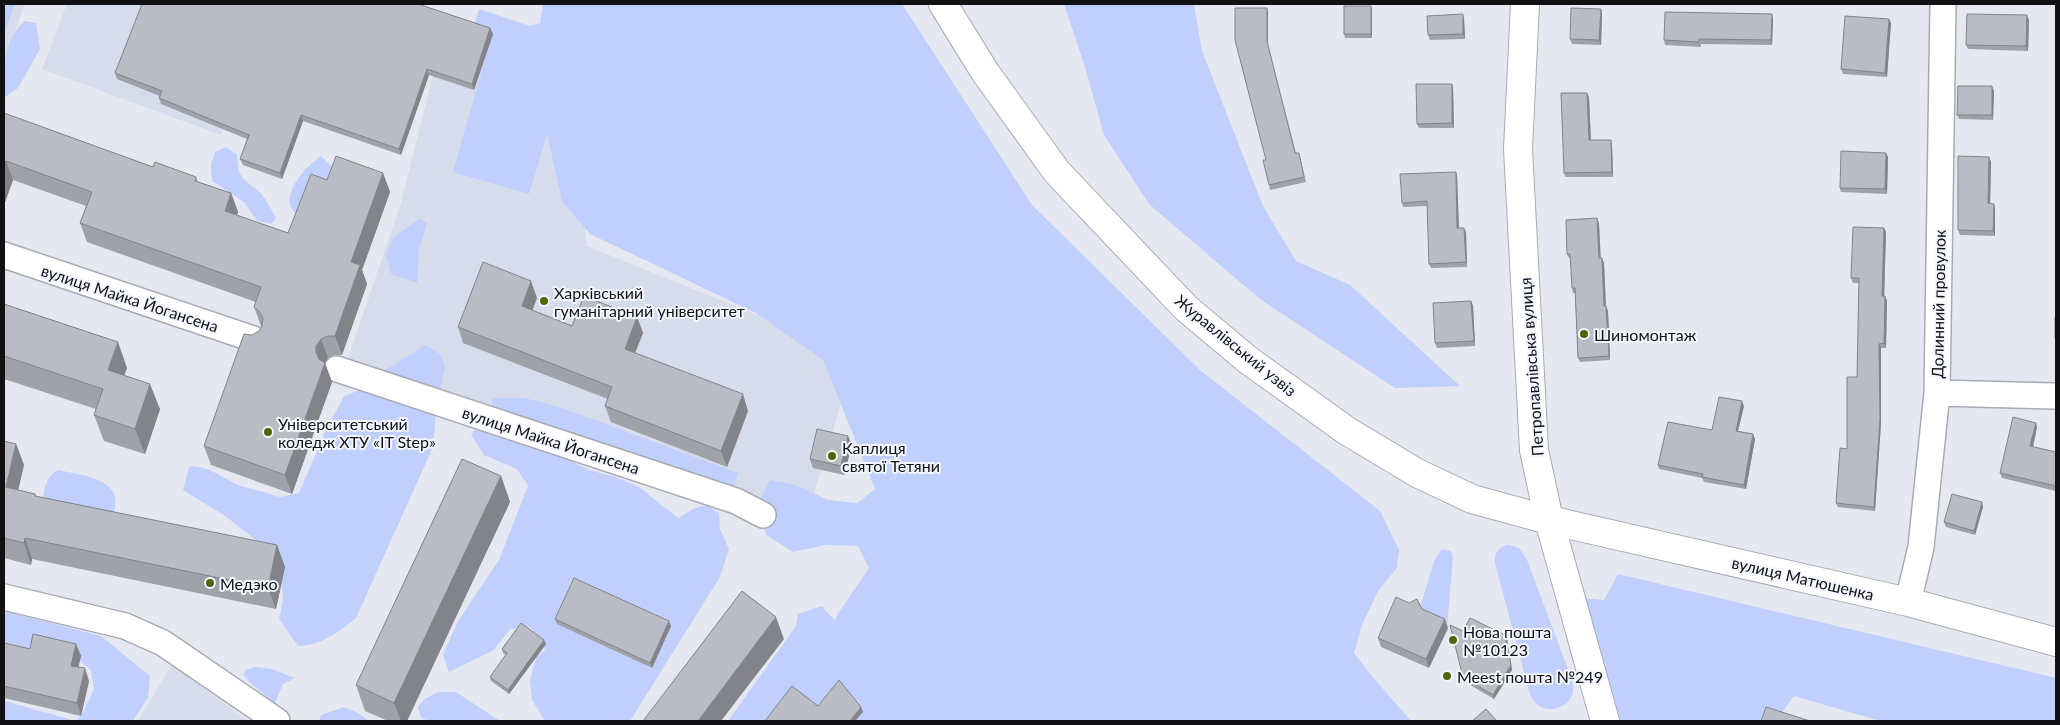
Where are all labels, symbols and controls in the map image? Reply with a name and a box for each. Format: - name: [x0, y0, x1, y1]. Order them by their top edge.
- street label: Долинний провулок: [1927, 229, 1949, 379]
- street label: вулиця Майка Йогансена: [39, 260, 221, 336]
- street label: Петропавлівська вулиця: [1515, 277, 1547, 457]
- place label: Харківський гуманітарний університет: [554, 283, 745, 320]
- street label: Журавлівський узвіз: [1172, 290, 1300, 400]
- marker: Харківський гуманітарний університет: [538, 295, 550, 307]
- place label: Шиномонтаж: [1594, 325, 1697, 344]
- marker: Шиномонтаж: [1578, 328, 1590, 340]
- street label: вулиця Майка Йогансена: [460, 402, 642, 478]
- place label: Університетський коледж ХТУ «IT Step»: [278, 414, 436, 451]
- marker: Університетський коледж ХТУ «IT Step»: [262, 426, 274, 438]
- place label: Каплиця святої Тетяни: [842, 438, 940, 475]
- marker: Каплиця святої Тетяни: [826, 450, 838, 462]
- street label: вулиця Матюшенка: [1730, 552, 1876, 604]
- place label: Медэко: [220, 574, 278, 593]
- marker: Медэко: [204, 577, 216, 589]
- place label: Нова пошта №10123: [1463, 622, 1551, 659]
- marker: Нова пошта №10123: [1447, 634, 1459, 646]
- place label: Meest пошта №249: [1457, 667, 1603, 686]
- marker: Meest пошта №249: [1441, 670, 1453, 682]

